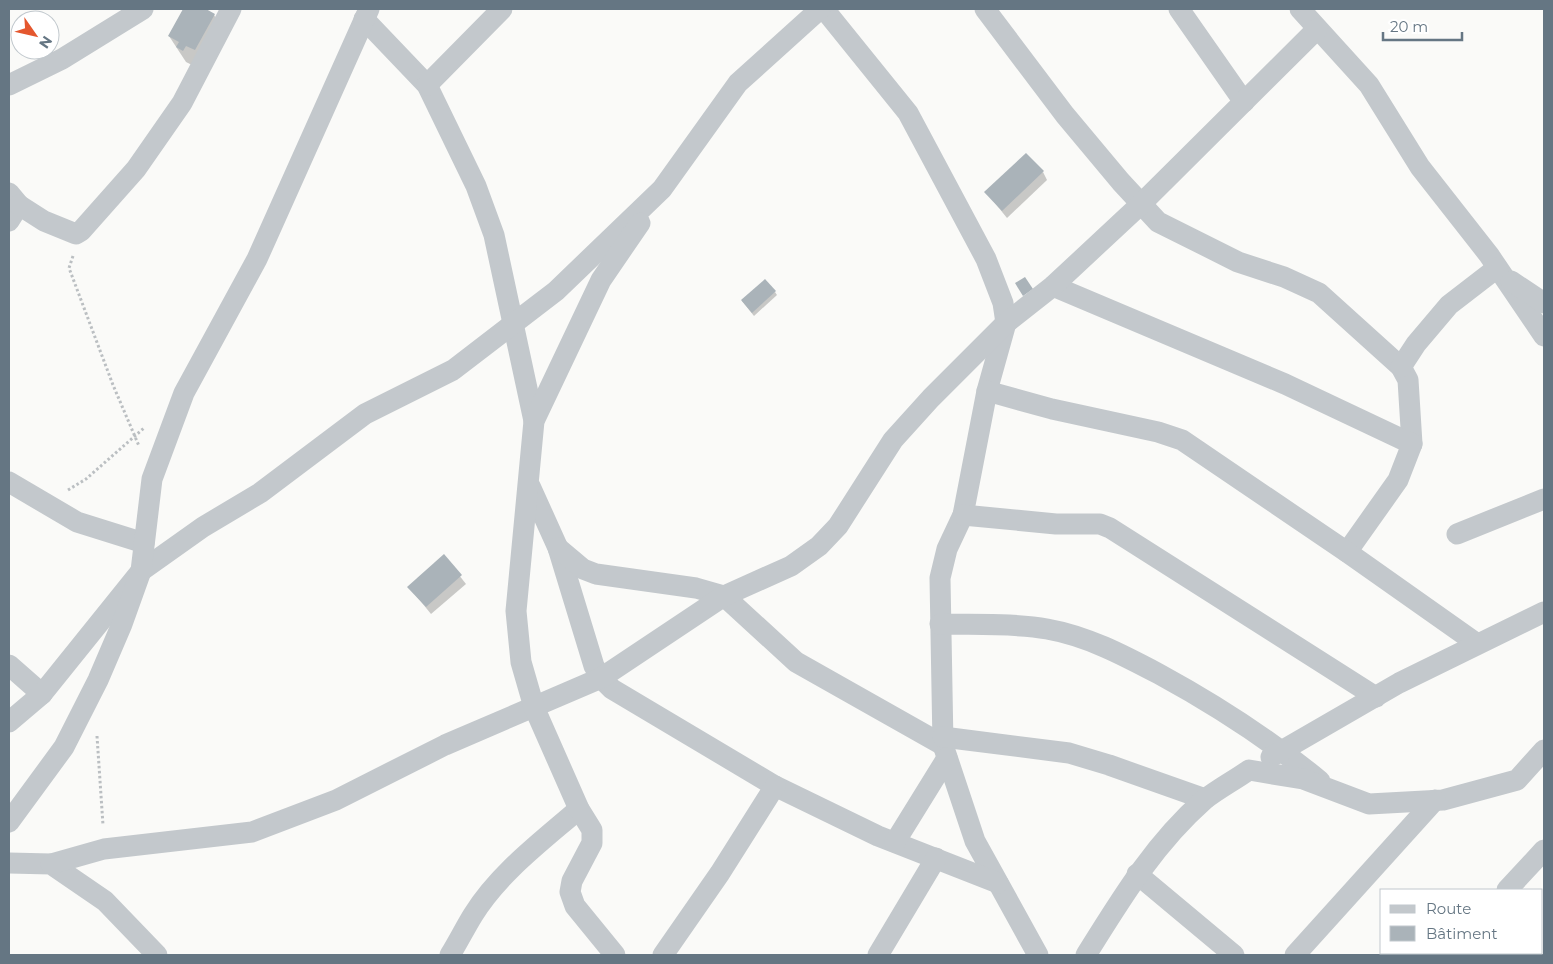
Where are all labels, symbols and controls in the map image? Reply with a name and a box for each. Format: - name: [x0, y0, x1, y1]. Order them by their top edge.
- north arrow: [10, 10, 60, 60]
- scale bar: [1383, 10, 1462, 42]
- text: 20 m: [1390, 17, 1428, 36]
- text: N: [35, 33, 56, 52]
- legend: [1380, 889, 1543, 954]
- text: Route: [1426, 899, 1471, 918]
- text: Bâtiment: [1426, 924, 1498, 943]

